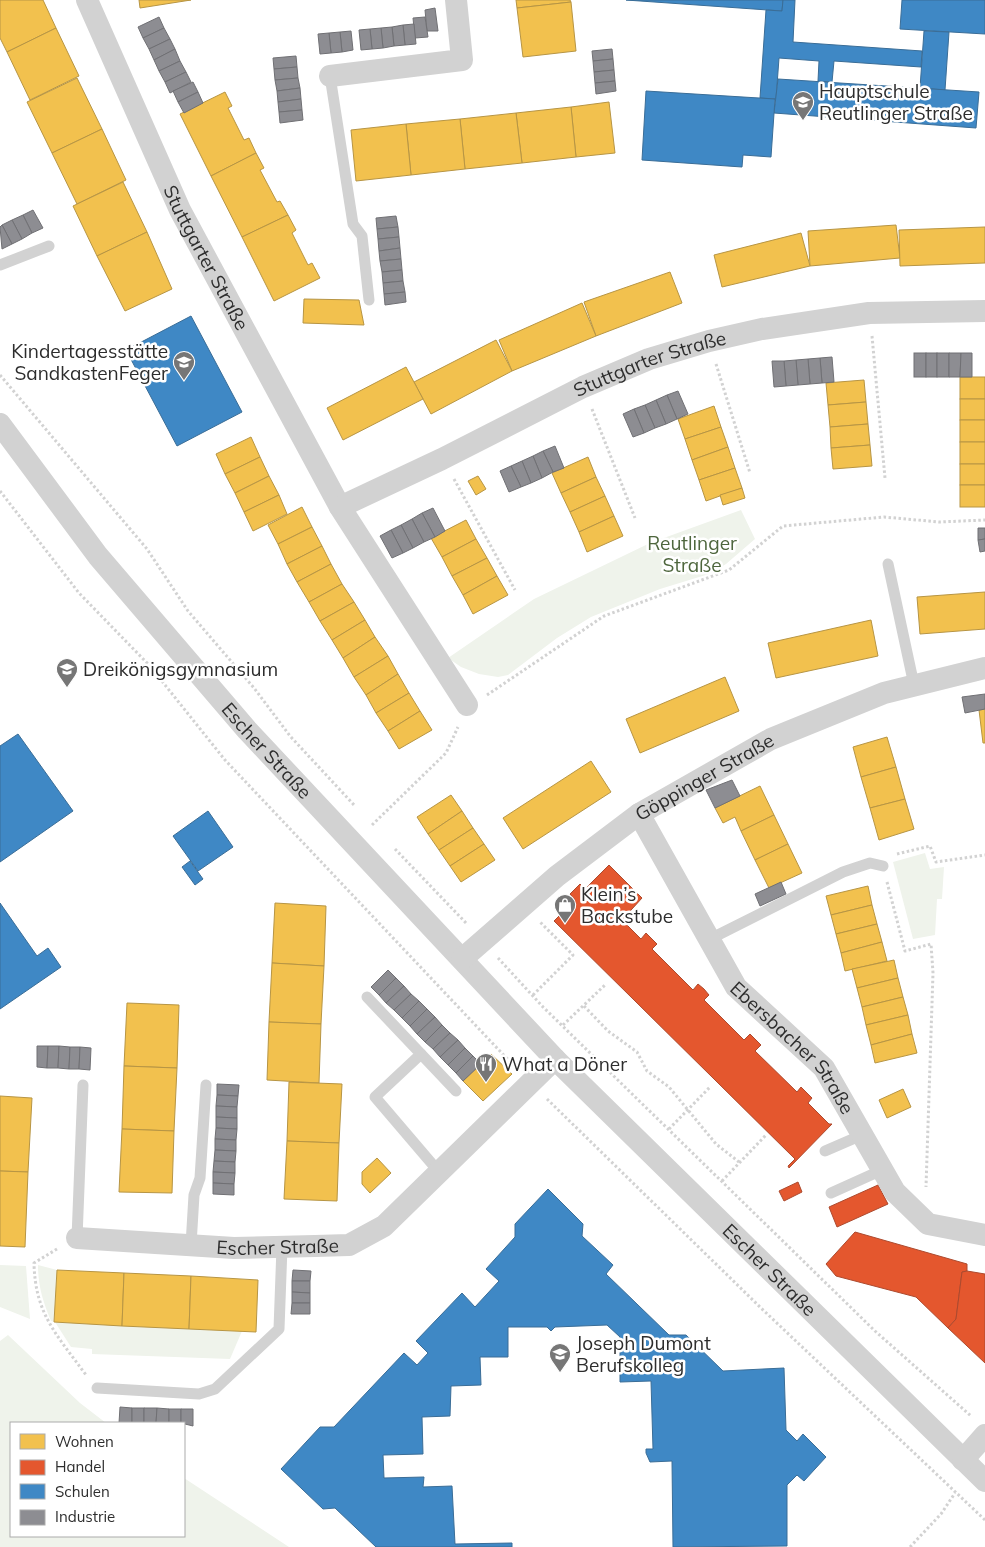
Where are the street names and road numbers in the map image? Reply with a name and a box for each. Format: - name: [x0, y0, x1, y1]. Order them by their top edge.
- street label: Stuttgarter Straße: [159, 181, 254, 334]
- street label: Stuttgarter Straße: [569, 326, 728, 402]
- street label: Escher Straße: [217, 697, 317, 804]
- street label: Göppinger Straße: [631, 728, 778, 826]
- street label: Ebersbacher Straße: [725, 976, 860, 1118]
- street label: Escher Straße: [718, 1218, 822, 1321]
- street label: Escher Straße: [216, 1233, 339, 1260]

